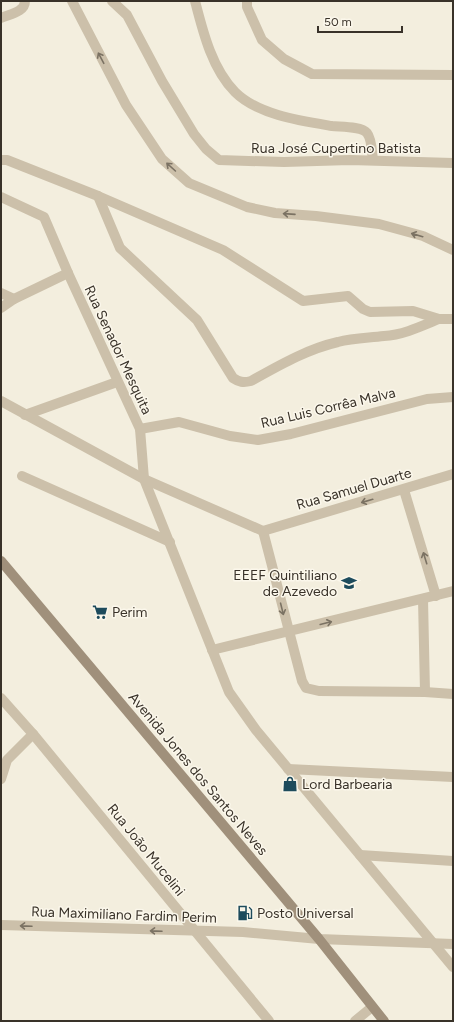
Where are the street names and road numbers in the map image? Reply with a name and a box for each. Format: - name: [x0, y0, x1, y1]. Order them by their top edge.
- street label: Rua José Cupertino Batista: [251, 140, 421, 157]
- street label: Rua Senador Mesquita: [81, 283, 155, 417]
- street label: Rua Luis Corrêa Malva: [259, 384, 397, 432]
- street label: Rua Samuel Duarte: [294, 464, 414, 514]
- street label: Avenida Jones dos Santos Neves: [125, 689, 271, 859]
- street label: Rua João Mucelini: [104, 801, 188, 899]
- street label: Rua Maximiliano Fardim Perim: [31, 903, 217, 927]

